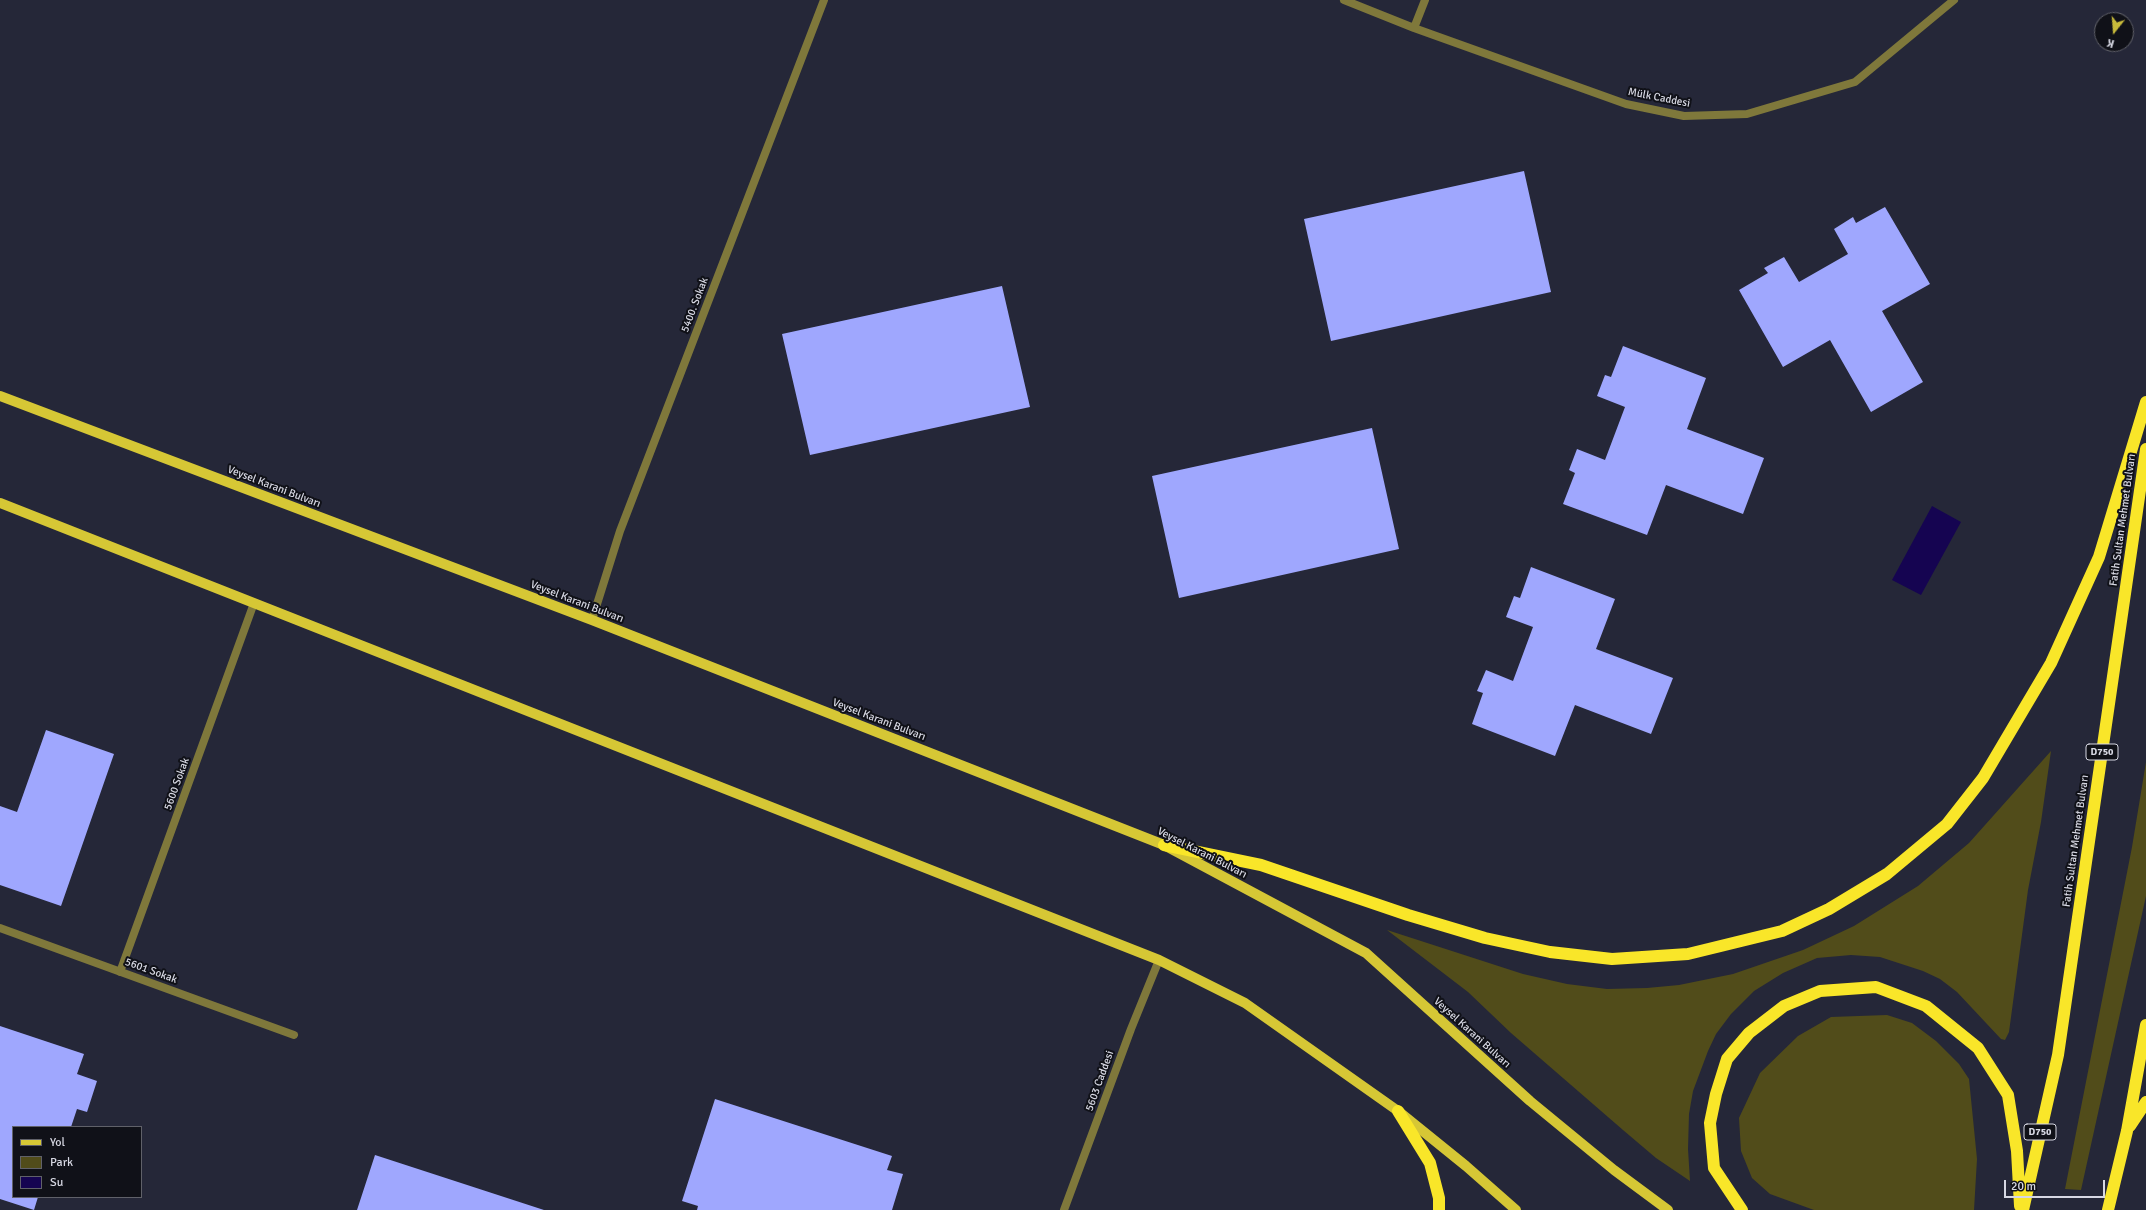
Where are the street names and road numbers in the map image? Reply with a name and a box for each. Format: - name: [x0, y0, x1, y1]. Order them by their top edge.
- street label: Mülk Caddesi: [1627, 85, 1691, 111]
- street label: 5400. Sokak: [679, 276, 711, 334]
- street label: Fatih Sultan Mehmet Bulvarı: [2107, 453, 2139, 587]
- street label: Veysel Karani Bulvarı: [225, 463, 323, 511]
- street label: Veysel Karani Bulvarı: [528, 578, 626, 626]
- street label: Veysel Karani Bulvarı: [830, 696, 928, 744]
- road number: D750: [2086, 744, 2118, 760]
- street label: 5600 Sokak: [161, 756, 193, 812]
- street label: Fatih Sultan Mehmet Bulvarı: [2060, 774, 2092, 908]
- street label: Veysel Karani Bulvarı: [1155, 825, 1249, 881]
- street label: 5601 Sokak: [123, 955, 179, 987]
- street label: Veysel Karani Bulvarı: [1431, 995, 1513, 1071]
- street label: 5603 Caddesi: [1083, 1049, 1117, 1113]
- road number: D750: [2024, 1124, 2056, 1140]

